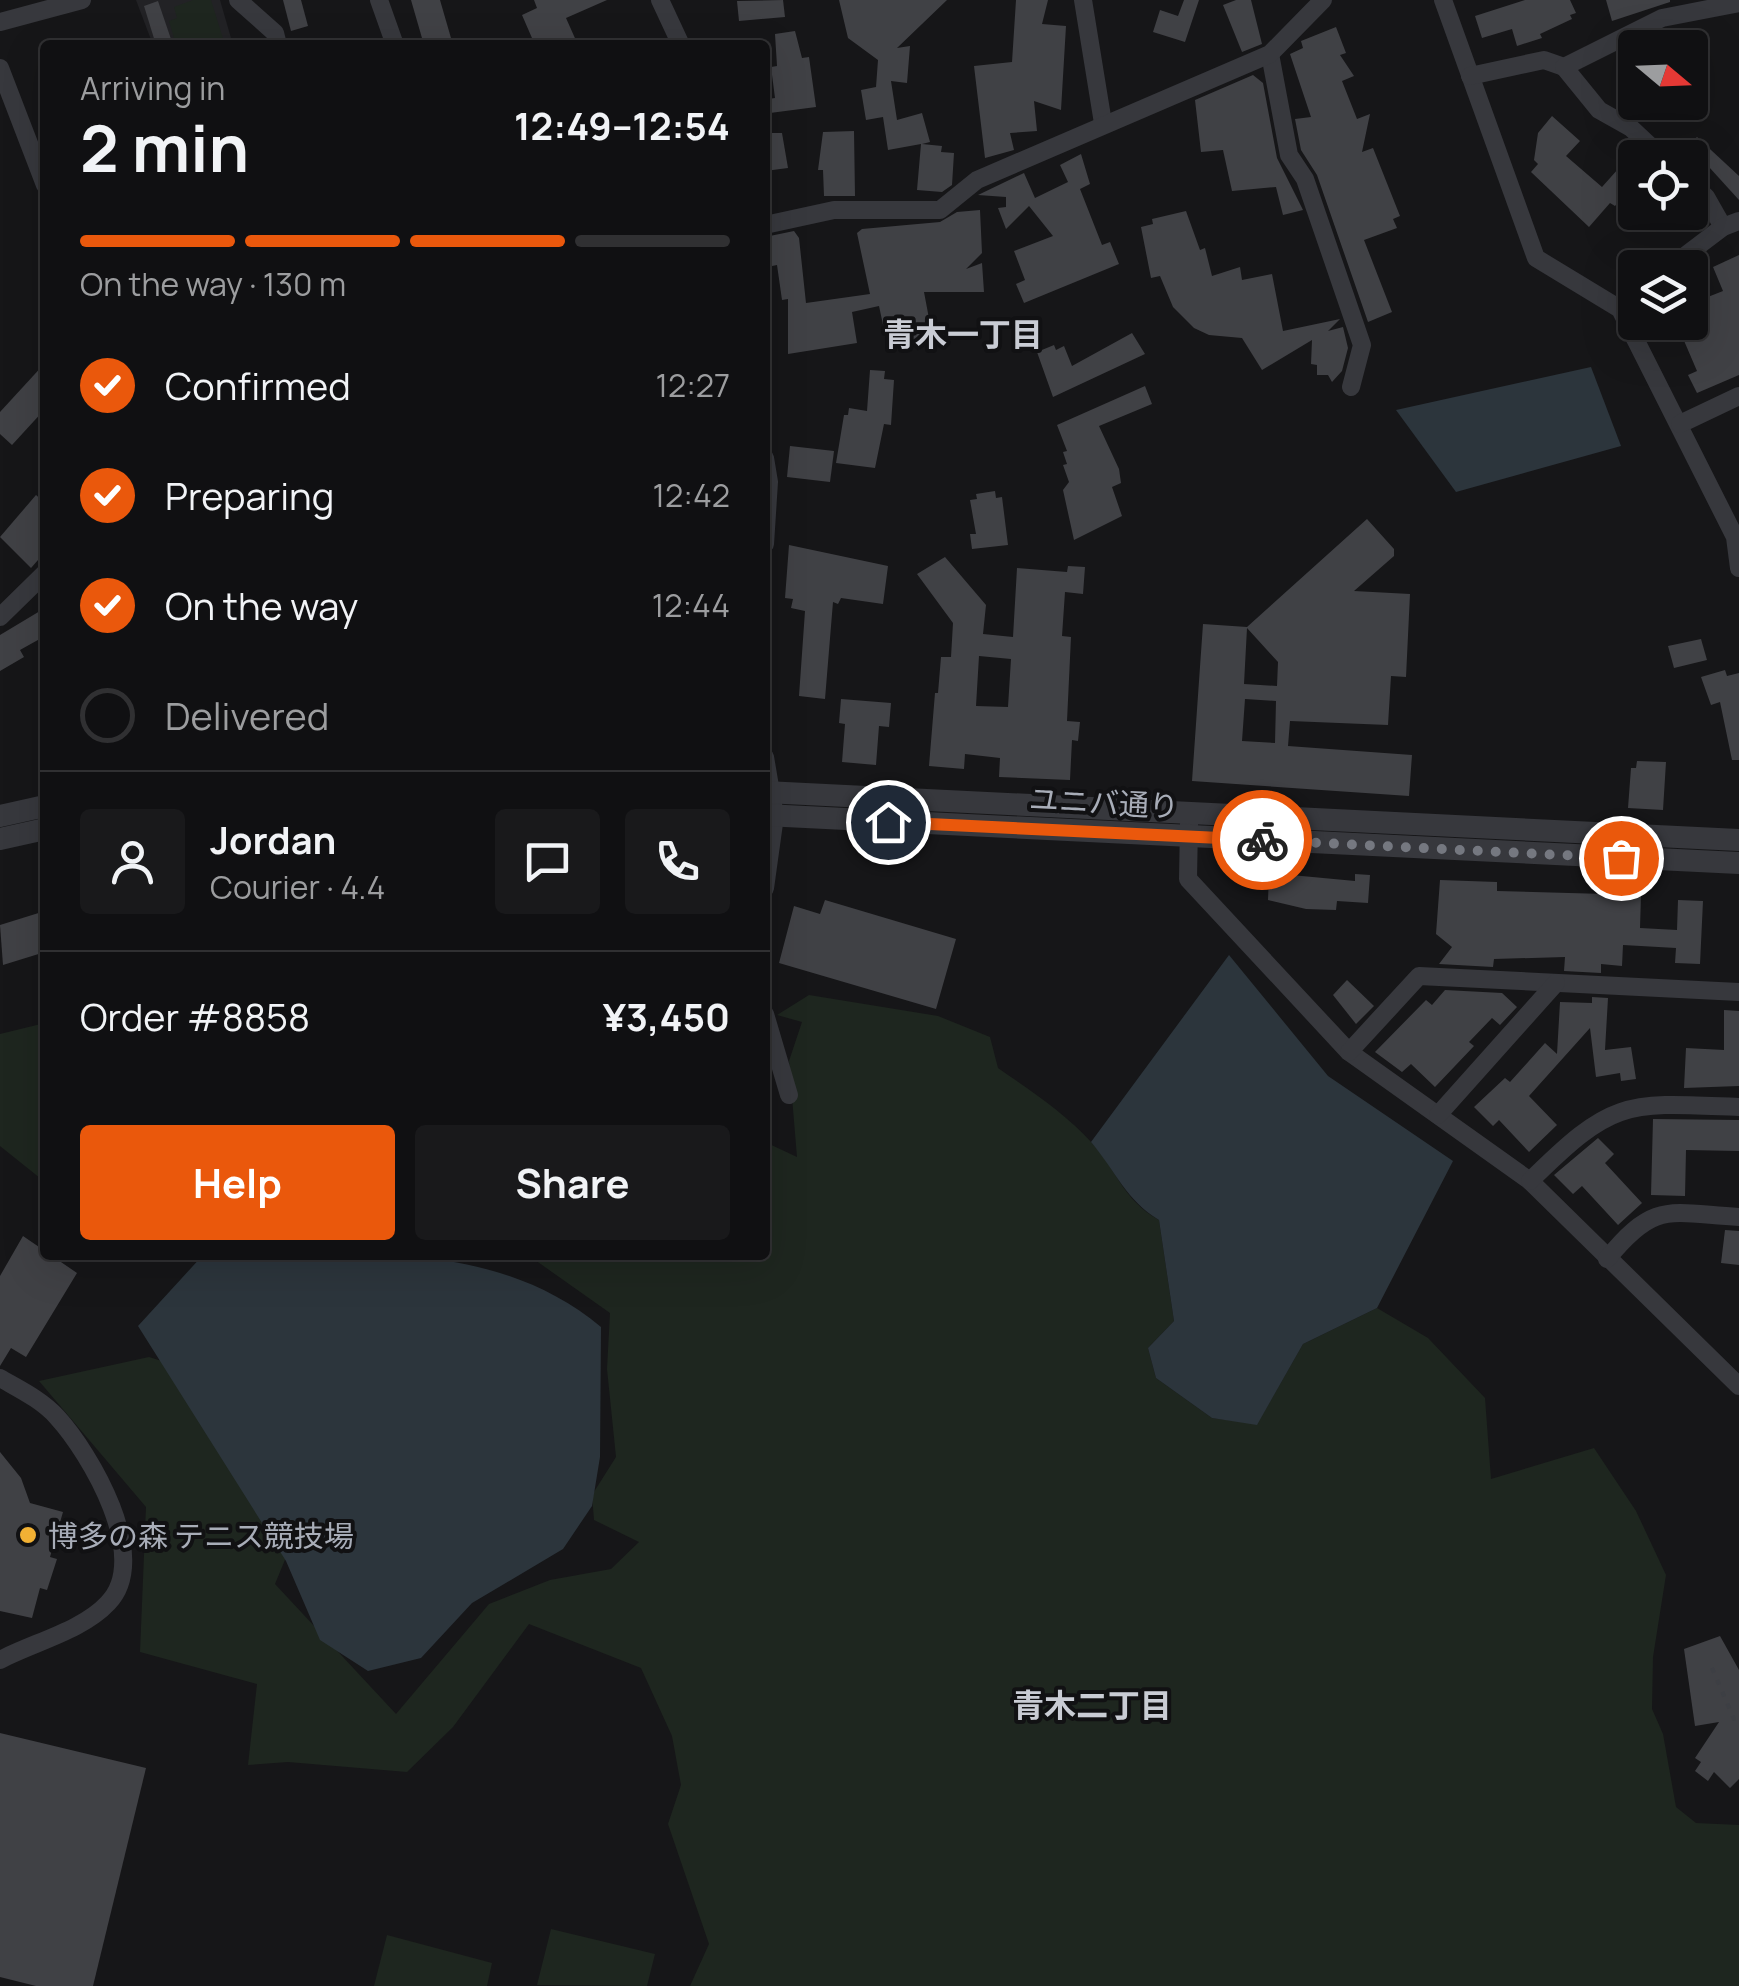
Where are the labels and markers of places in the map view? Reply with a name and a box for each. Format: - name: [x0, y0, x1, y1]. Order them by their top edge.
- pin: [846, 780, 931, 865]
- pin: [1579, 816, 1664, 901]
- place label: 博多の森 テニス競技場: [48, 1515, 354, 1556]
- marker: 博多の森 テニス競技場: [17, 1524, 39, 1546]

